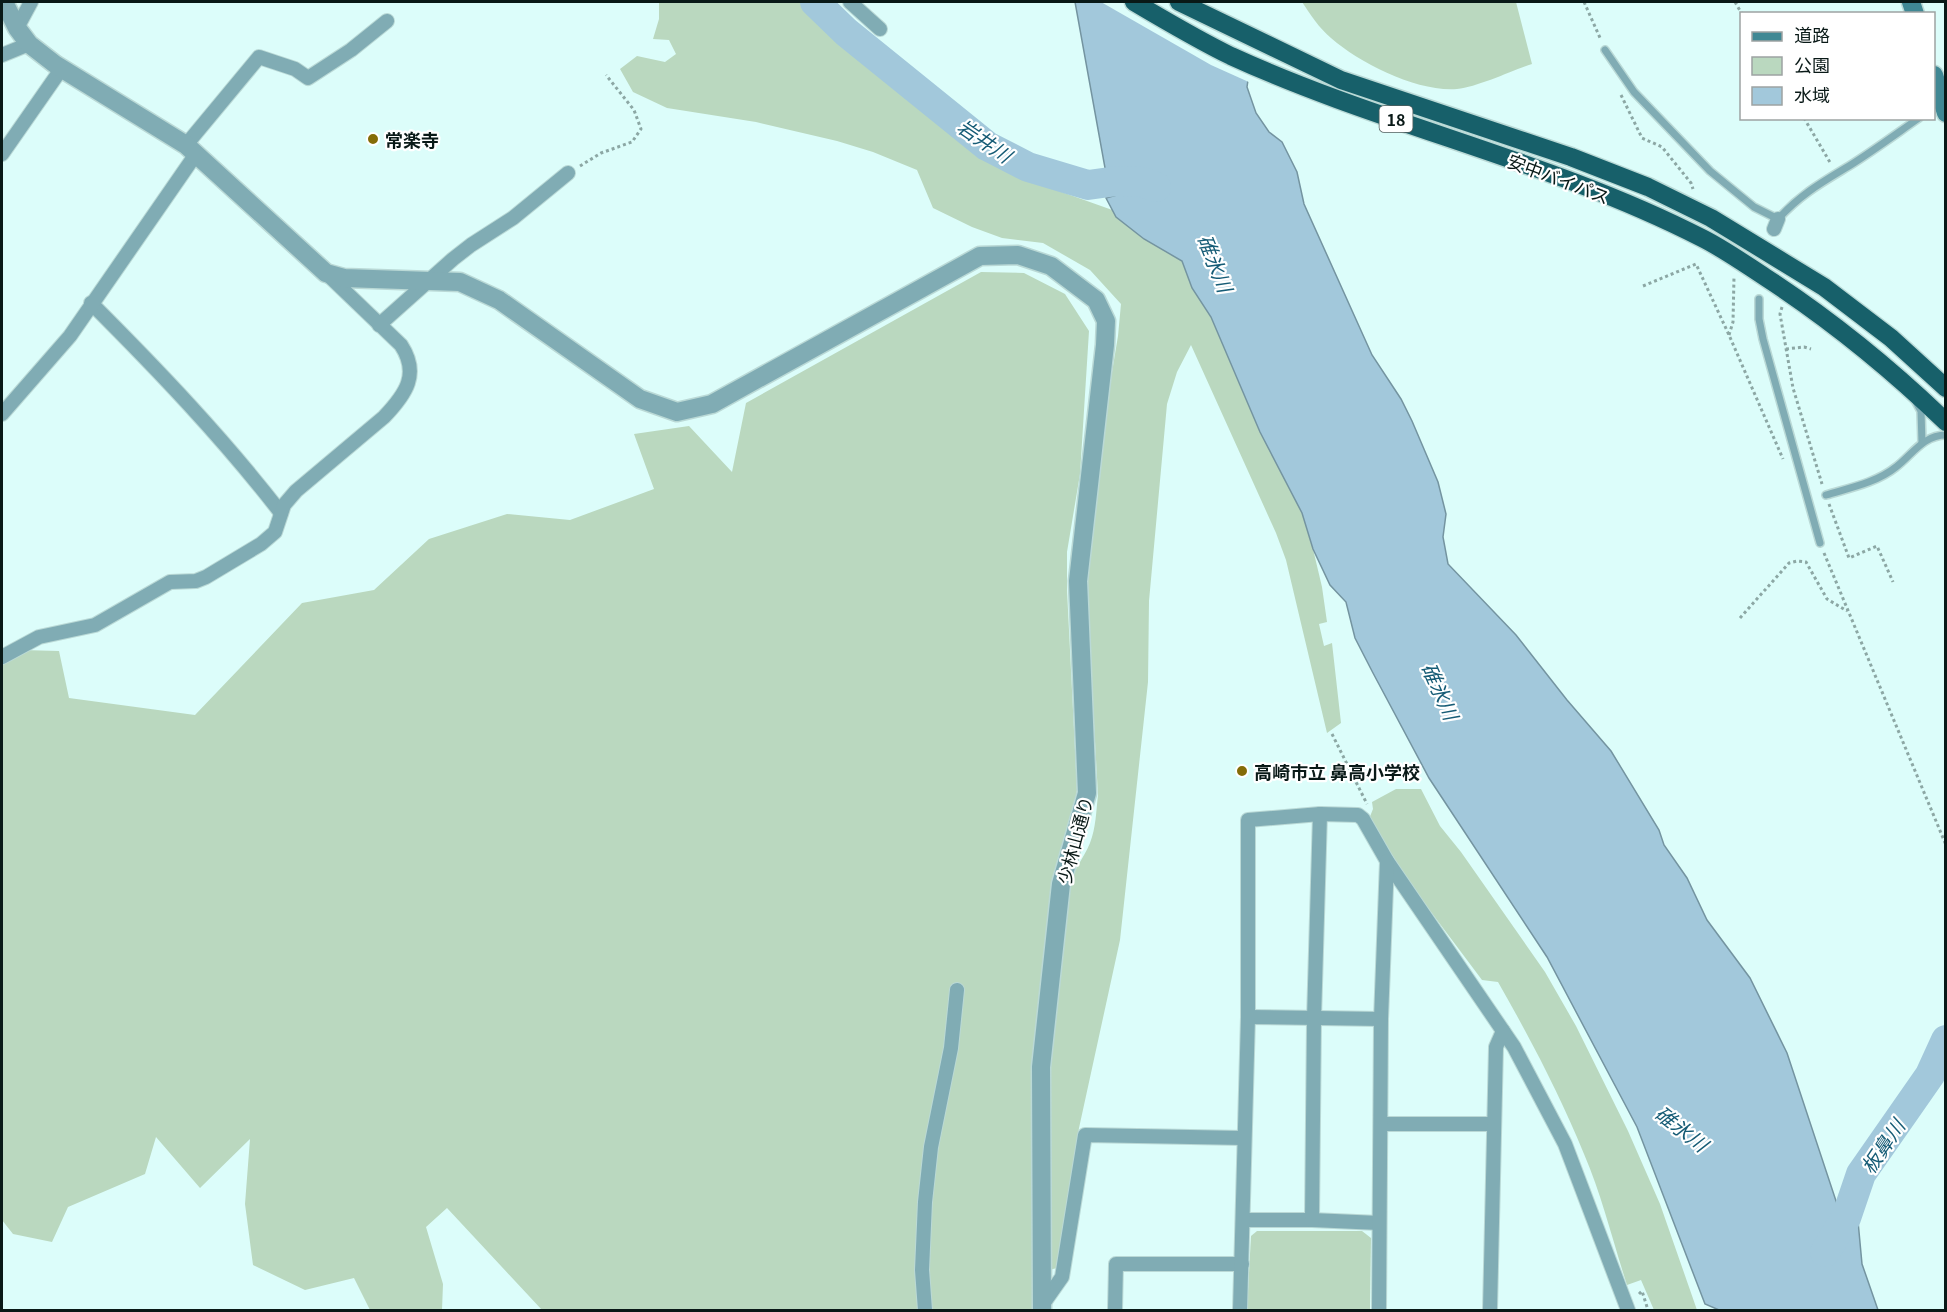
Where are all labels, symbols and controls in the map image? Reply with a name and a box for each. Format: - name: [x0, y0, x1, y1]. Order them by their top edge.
- legend: [1740, 12, 1935, 120]
- text: 道路: [1794, 21, 1830, 47]
- text: 公園: [1794, 51, 1830, 77]
- text: 水域: [1794, 81, 1830, 107]
- road number: 18: [1380, 106, 1412, 132]
- water label: 岩井川: [952, 111, 1020, 170]
- place label: 常楽寺: [385, 126, 439, 152]
- marker: 常楽寺: [366, 132, 380, 146]
- street label: 安中バイパス: [1504, 147, 1614, 209]
- water label: 碓氷川: [1191, 230, 1241, 298]
- water label: 碓氷川: [1416, 658, 1467, 726]
- place label: 高崎市立 鼻高小学校: [1254, 758, 1420, 784]
- marker: 高崎市立 鼻高小学校: [1235, 764, 1249, 778]
- street label: 少林山通り: [1050, 793, 1098, 887]
- water label: 碓氷川: [1649, 1098, 1716, 1159]
- water label: 板鼻川: [1853, 1111, 1912, 1179]

